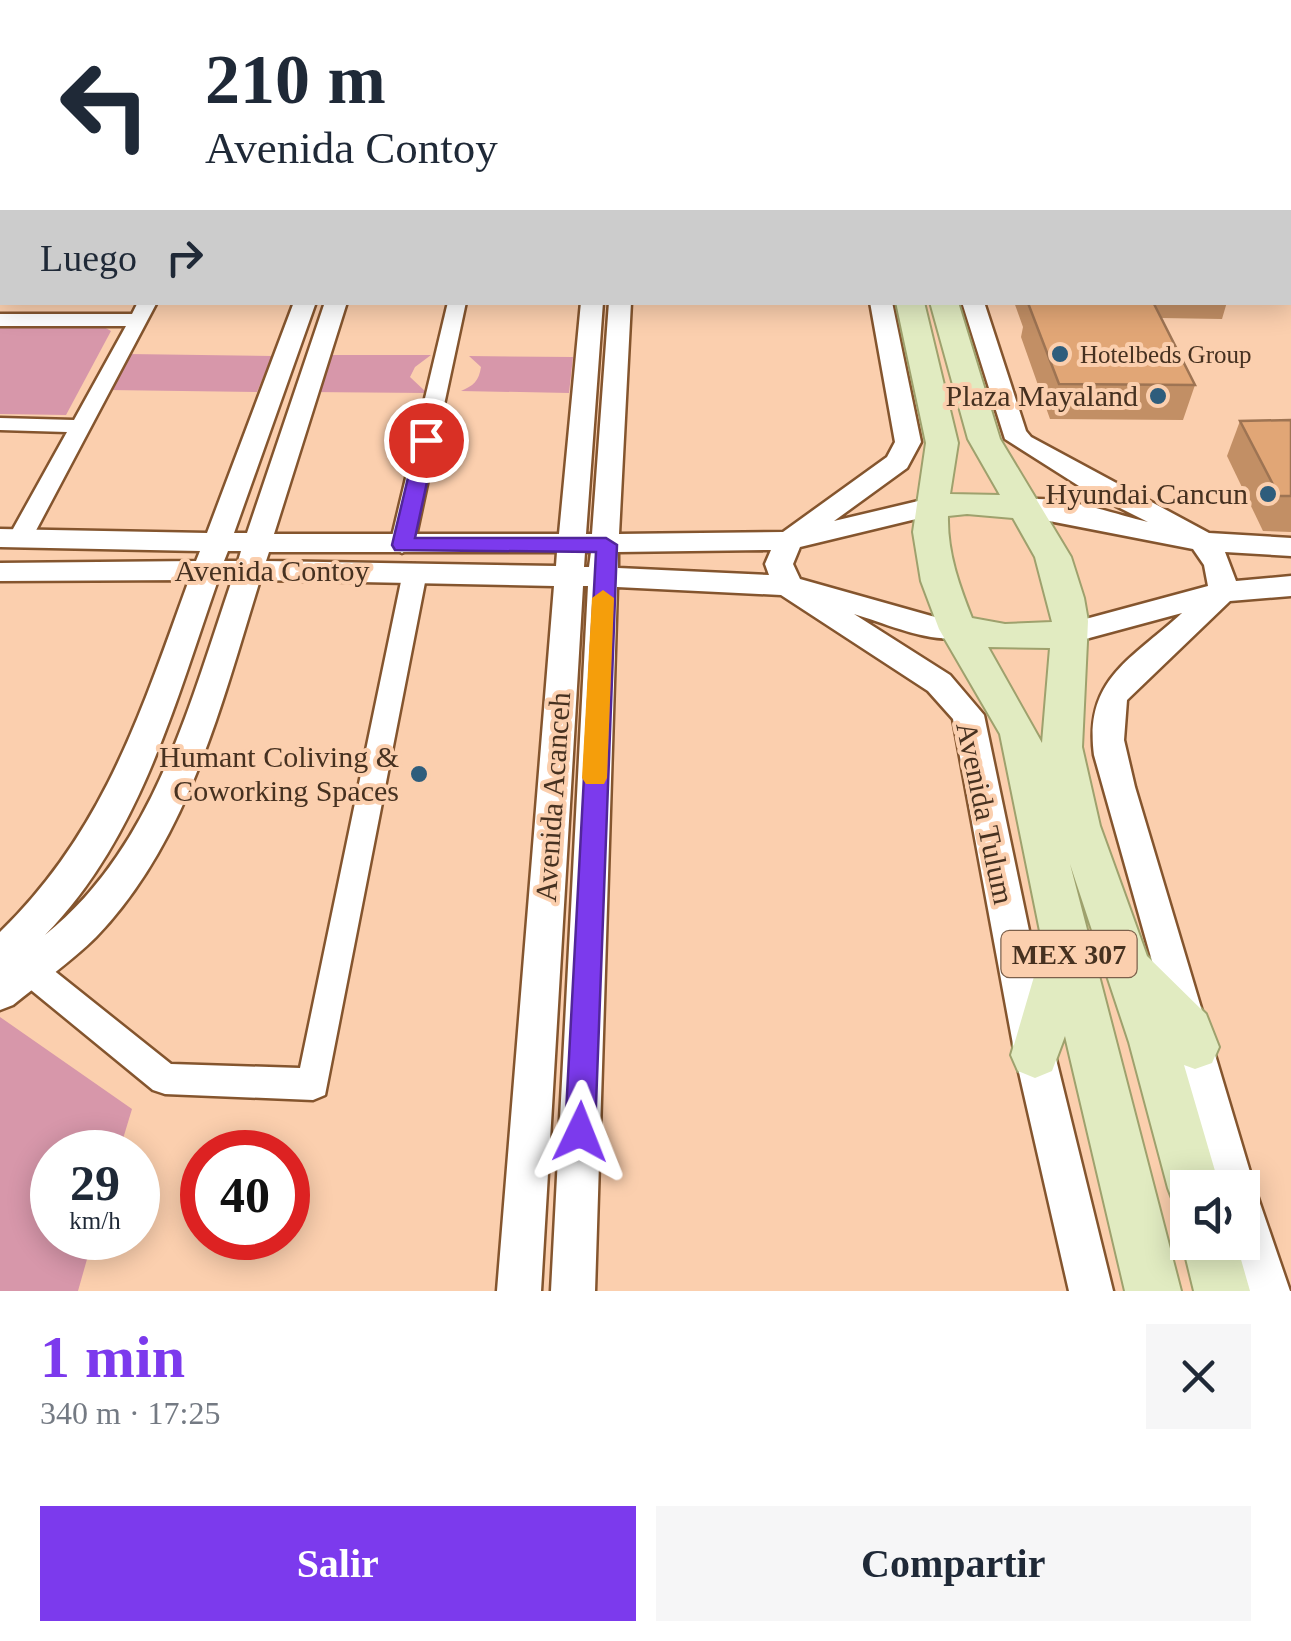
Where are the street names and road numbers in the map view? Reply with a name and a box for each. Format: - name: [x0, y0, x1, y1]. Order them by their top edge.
- street label: Avenida Contoy: [174, 554, 370, 587]
- street label: Avenida Acanceh: [529, 691, 576, 903]
- street label: Avenida Tulum: [950, 719, 1021, 907]
- road number: MEX 307: [1002, 931, 1136, 977]

